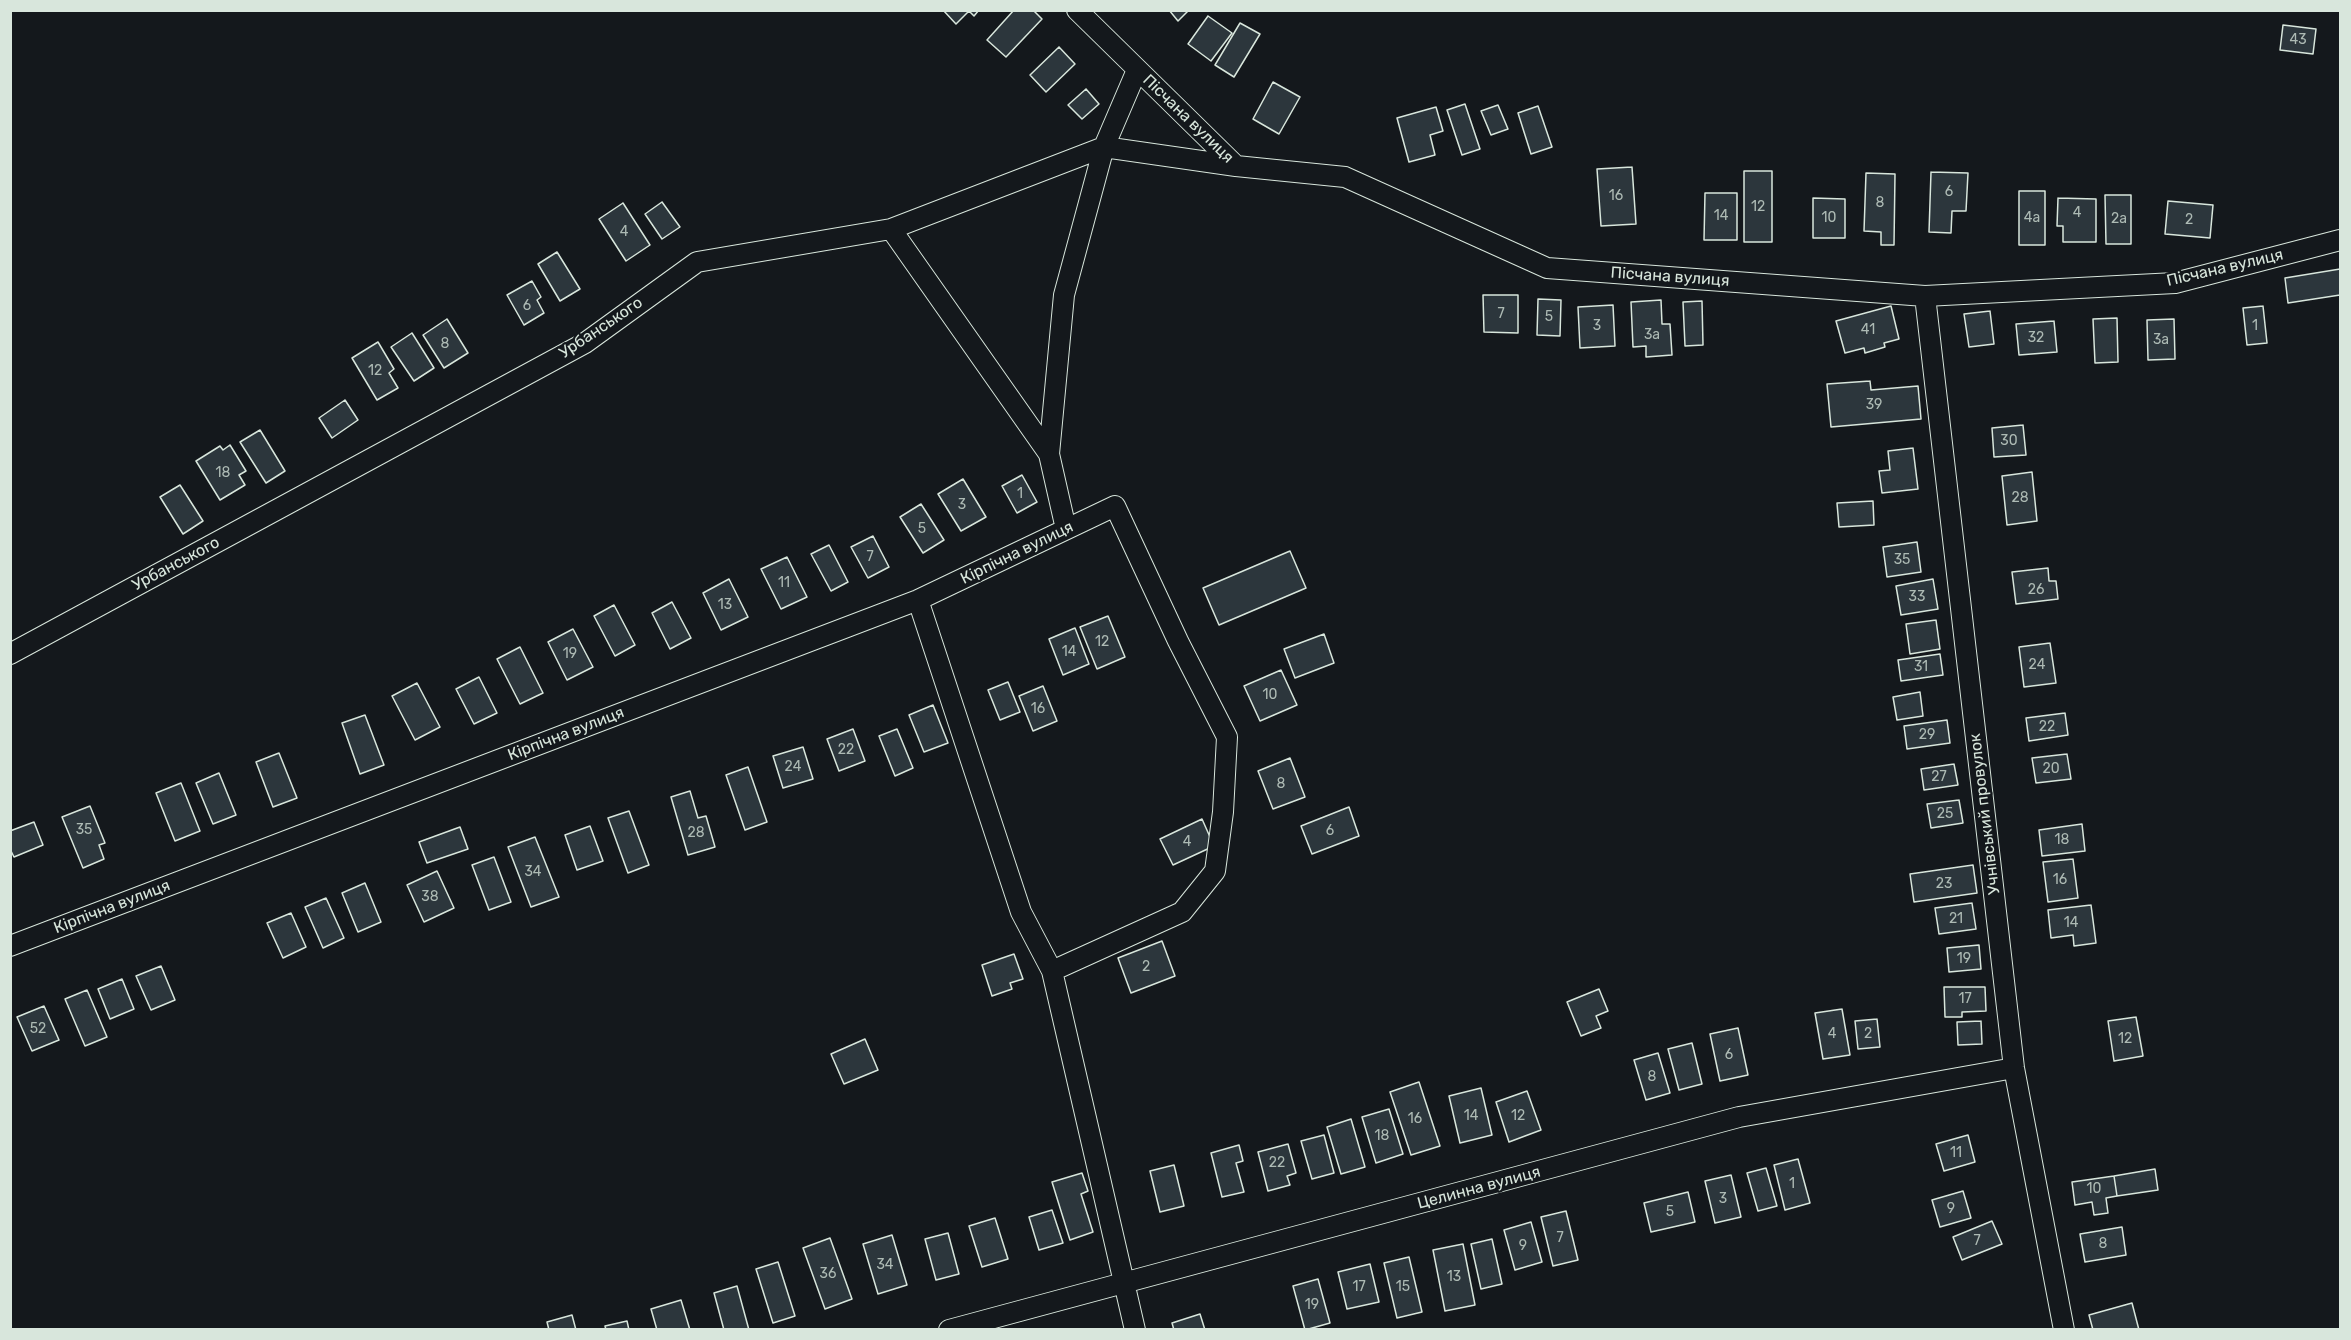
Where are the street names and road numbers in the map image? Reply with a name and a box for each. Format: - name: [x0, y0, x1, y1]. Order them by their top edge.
- street label: Пiсчана вулиця: [1138, 71, 1238, 167]
- street label: Пiсчана вулиця: [2165, 245, 2285, 291]
- street label: Пiсчана вулиця: [1610, 263, 1730, 291]
- street label: Урбанського: [556, 293, 646, 363]
- street label: Кiрпiчна вулиця: [957, 517, 1077, 589]
- street label: Урбанського: [129, 533, 223, 595]
- street label: Кiрпiчна вулиця: [505, 703, 627, 765]
- street label: Учнівський провулок: [1966, 732, 2004, 896]
- street label: Кiрпiчна вулиця: [51, 876, 173, 938]
- street label: Целинна вулиця: [1415, 1162, 1543, 1214]

